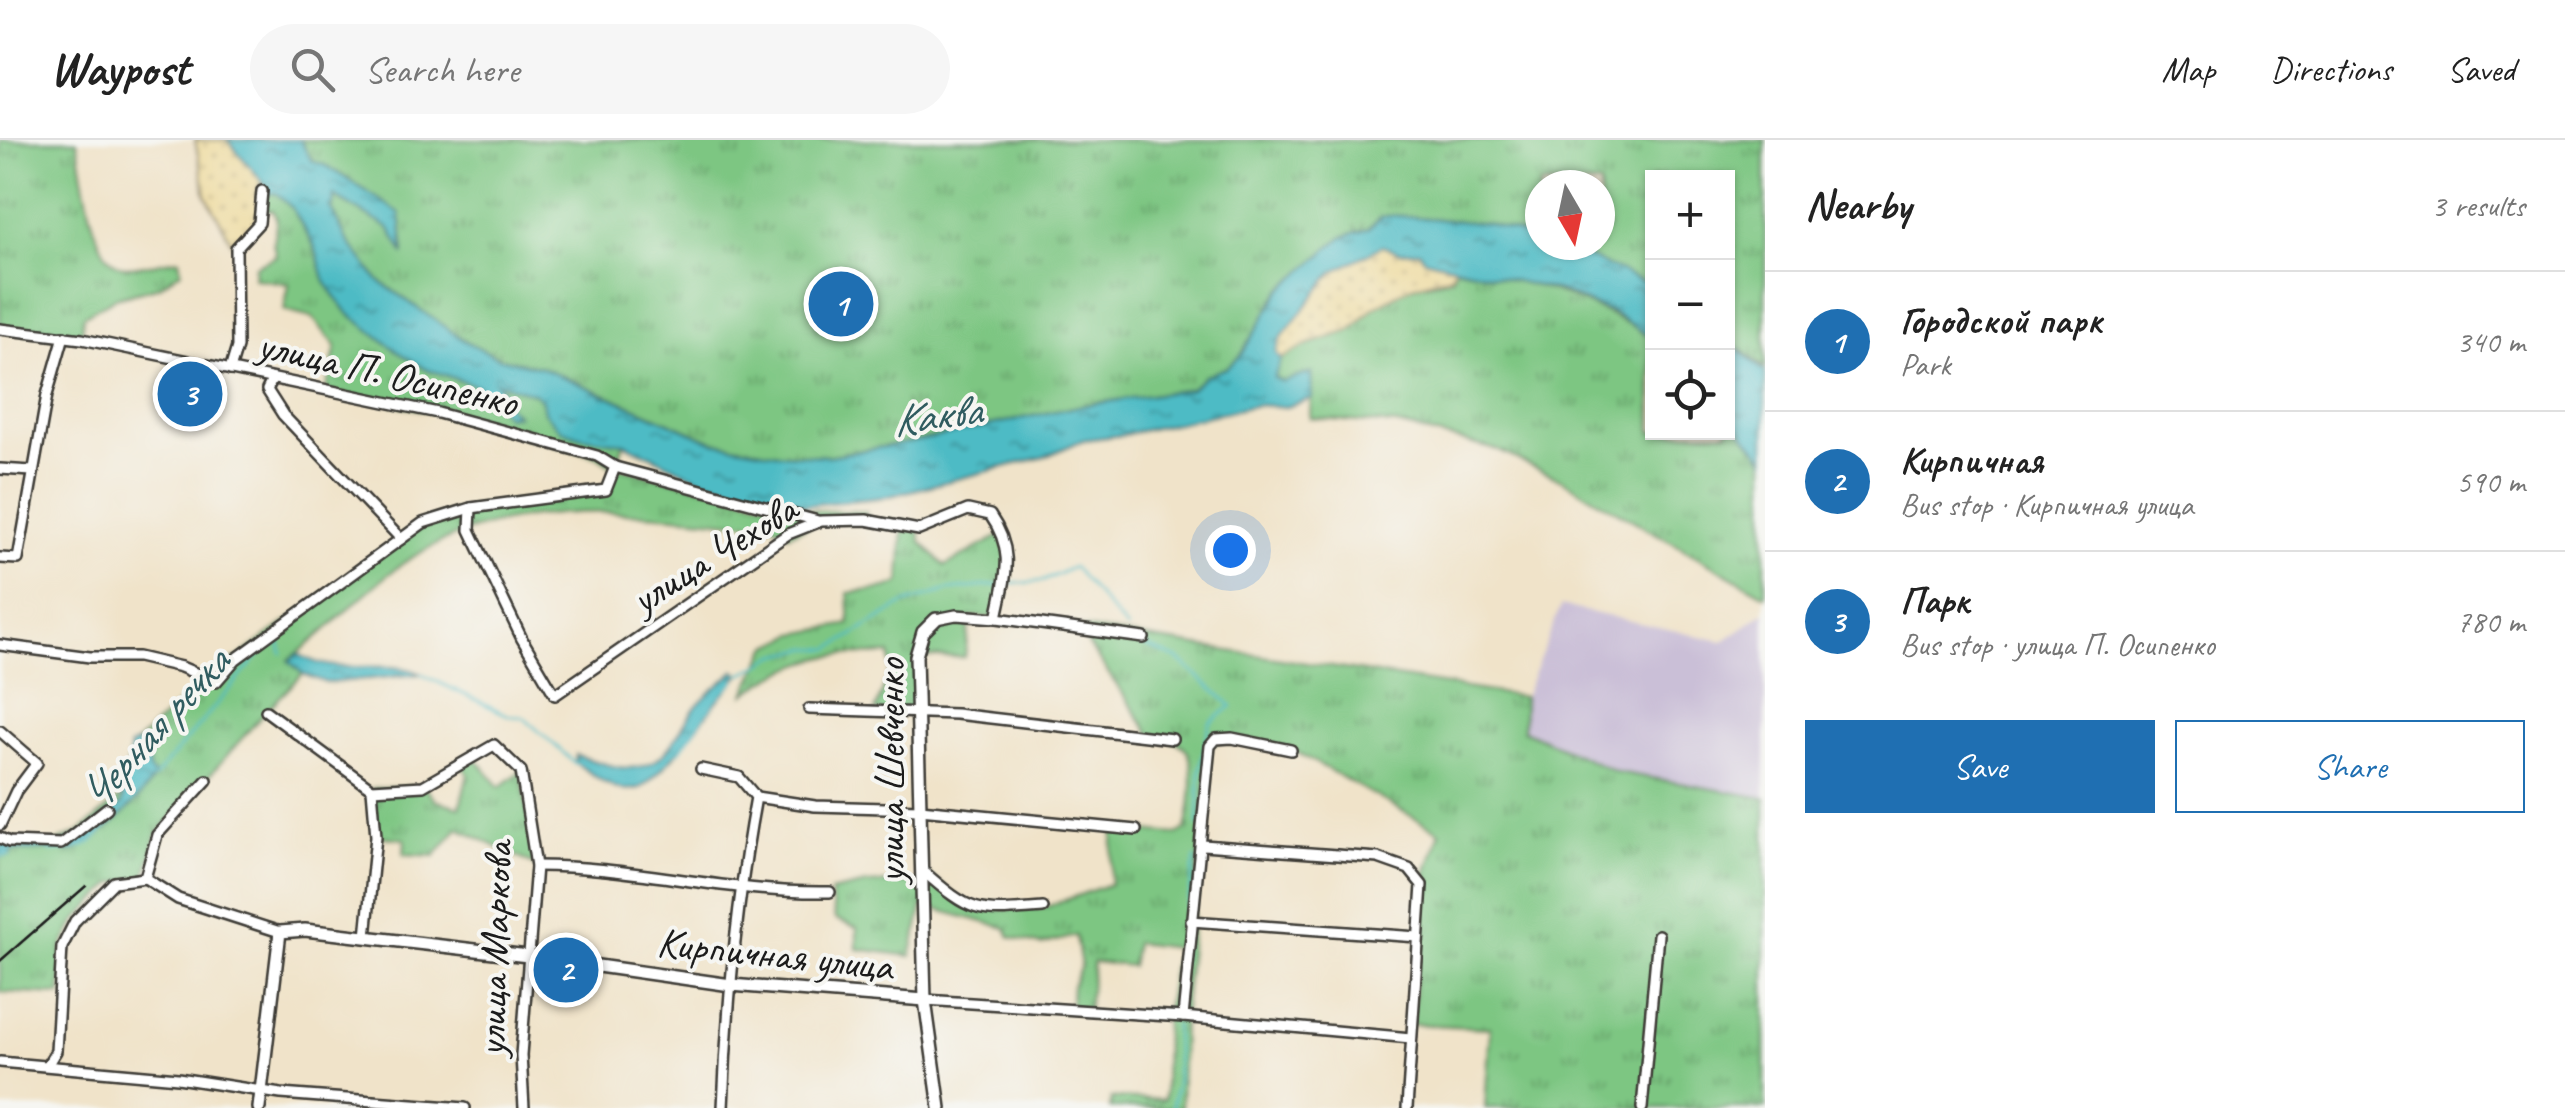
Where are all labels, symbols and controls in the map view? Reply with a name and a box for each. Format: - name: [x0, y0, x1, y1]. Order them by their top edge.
- search box: [250, 24, 950, 114]
- text: Waypost: [50, 39, 190, 99]
- icon: search: [285, 42, 340, 97]
- text: Search here: [365, 46, 519, 93]
- text: Map: [2162, 47, 2215, 92]
- text: Directions: [2270, 47, 2392, 92]
- text: Saved: [2447, 47, 2515, 92]
- north arrow: [1525, 170, 1615, 260]
- map controls: [1645, 170, 1735, 440]
- button: +: [1645, 170, 1735, 260]
- text: Nearby: [1805, 179, 1911, 232]
- text: 3 results: [2431, 185, 2525, 226]
- button: −: [1645, 260, 1735, 350]
- pin: 1: [808, 266, 874, 342]
- text: Городской парк: [1900, 297, 2102, 344]
- street label: улица П. Осипенко: [250, 317, 525, 430]
- text: 1: [1830, 321, 1845, 362]
- text: 340 m: [2456, 321, 2525, 362]
- text: Park: [1900, 344, 1951, 385]
- button: locate: [1645, 350, 1735, 440]
- pin: 3: [158, 356, 222, 432]
- water label: Каква: [889, 381, 988, 450]
- text: Кирпичная: [1900, 437, 2043, 484]
- text: 2: [1830, 461, 1845, 502]
- text: 590 m: [2456, 461, 2525, 502]
- street label: улица Чехова: [618, 481, 810, 628]
- text: Bus stop · Кирпичная улица: [1900, 484, 2194, 525]
- your location: [1205, 525, 1256, 576]
- text: Парк: [1900, 577, 1969, 624]
- text: 3: [1830, 601, 1845, 642]
- text: 780 m: [2456, 601, 2525, 642]
- text: Bus stop · улица П. Осипенко: [1900, 624, 2215, 665]
- water label: Черная речка: [66, 633, 244, 822]
- street label: улица Шевченко: [864, 657, 917, 886]
- button: Save: [1805, 720, 2155, 813]
- button: Share: [2175, 720, 2525, 813]
- street label: улица Маркова: [464, 837, 525, 1060]
- street label: Кирпичная улица: [655, 916, 898, 993]
- pin: 2: [534, 932, 598, 1008]

